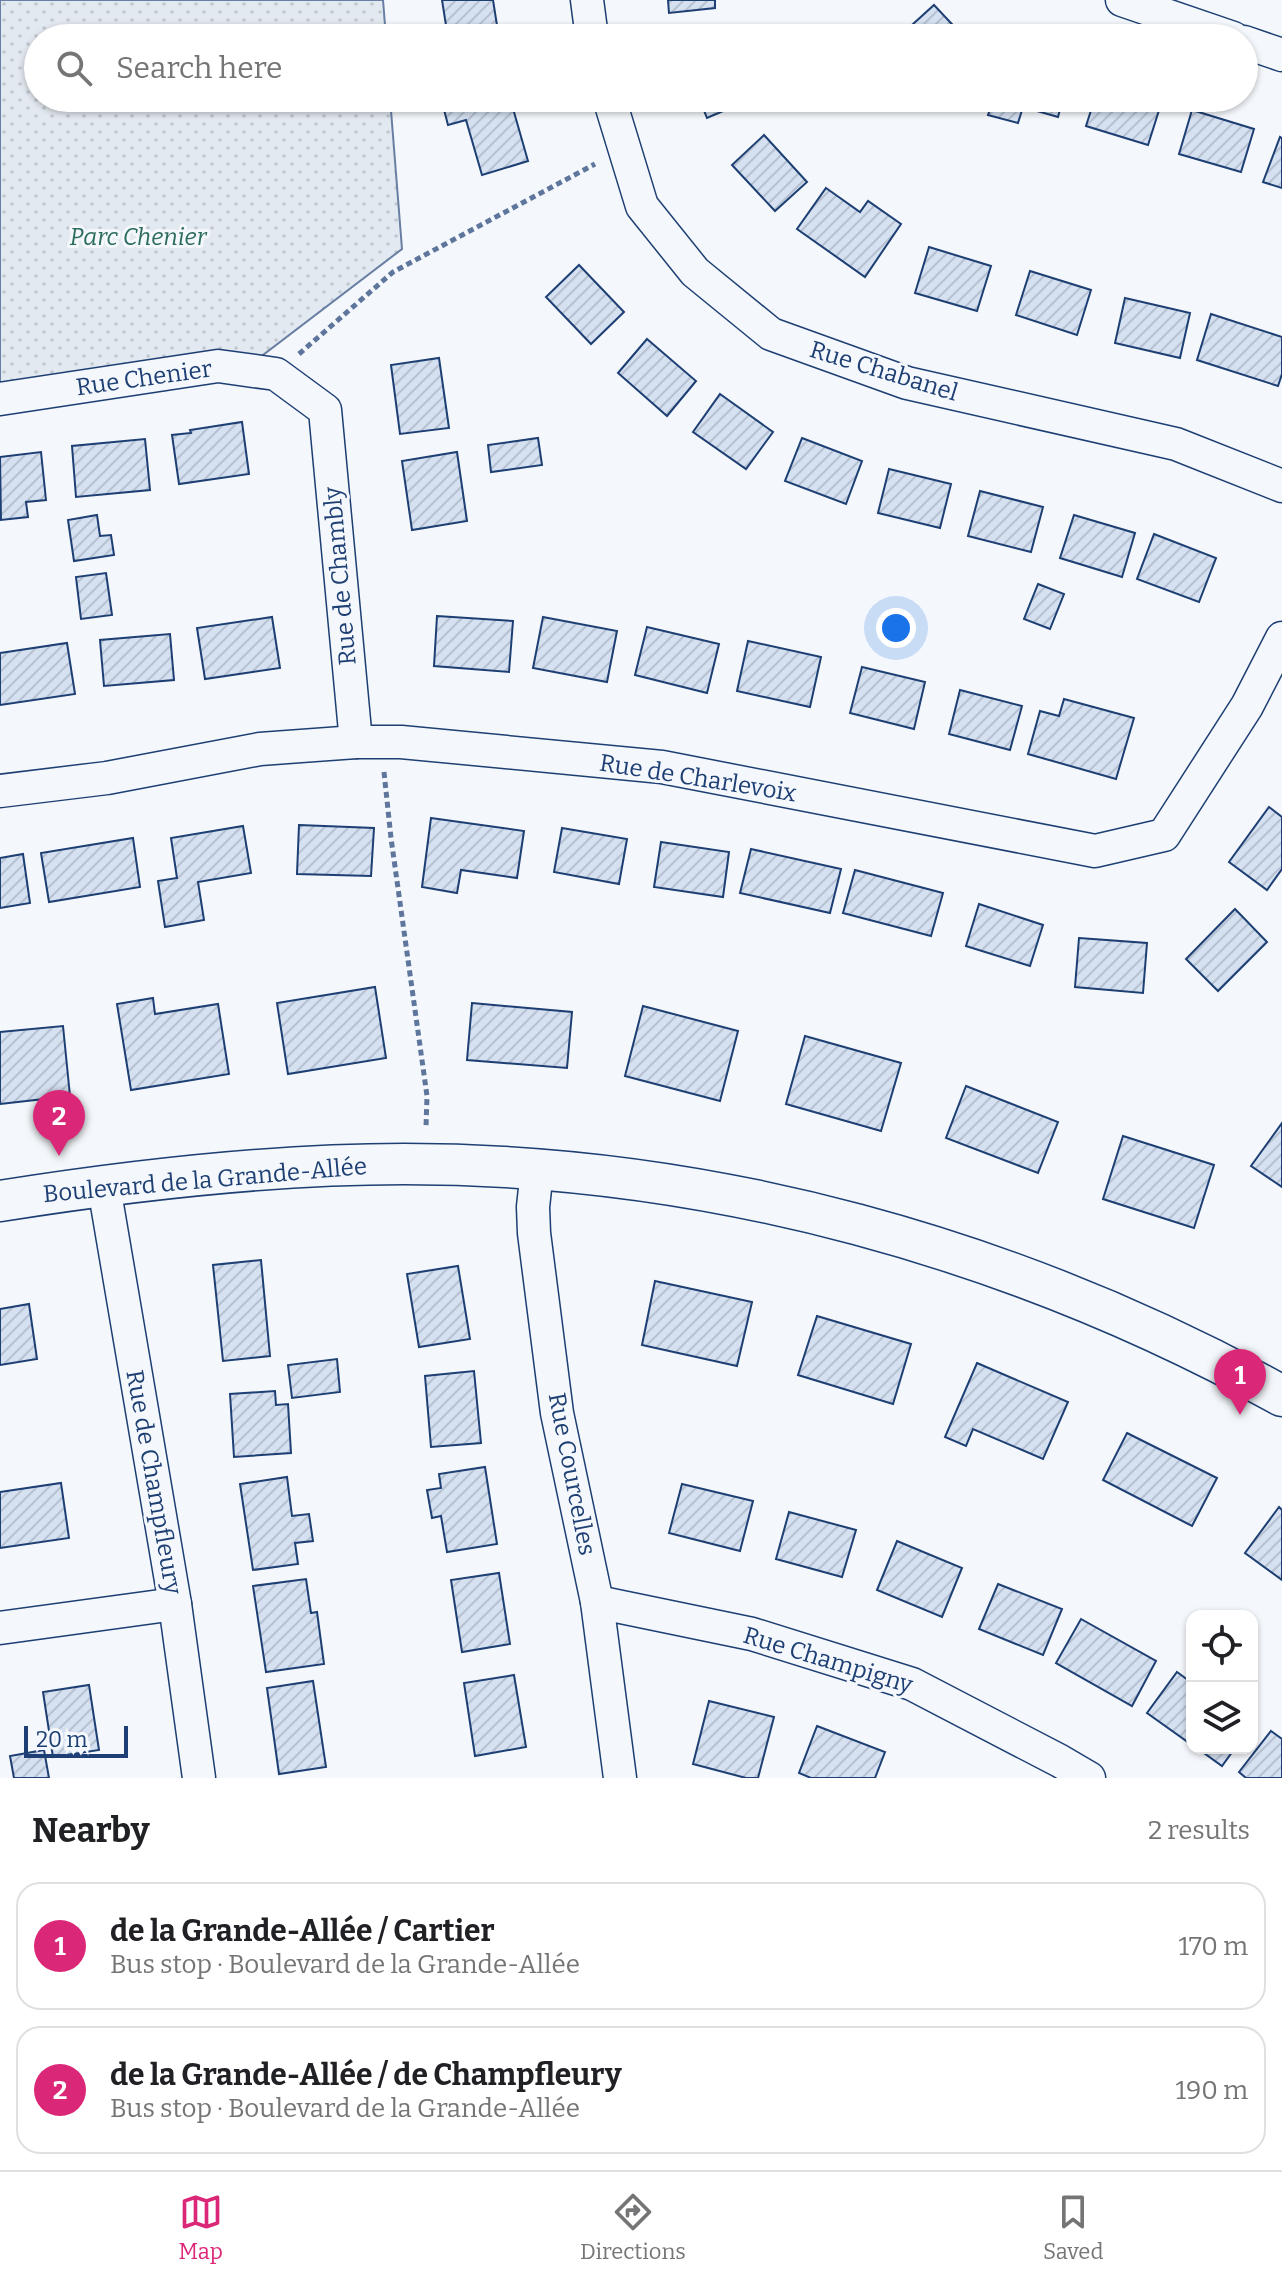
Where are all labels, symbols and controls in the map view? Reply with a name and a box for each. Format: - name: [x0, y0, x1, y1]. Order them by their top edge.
- search box: [24, 24, 1258, 112]
- icon: search: [52, 46, 96, 90]
- text: Search here: [116, 50, 283, 86]
- park label: Parc Chenier: [70, 223, 208, 251]
- street label: Rue Chabanel: [807, 335, 961, 407]
- street label: Rue Chenier: [74, 355, 214, 401]
- street label: Rue de Chambly: [318, 485, 362, 667]
- your location: [876, 608, 916, 648]
- street label: Rue de Charlevoix: [598, 749, 798, 807]
- pin: 2: [33, 1090, 85, 1156]
- street label: Boulevard de la Grande-Allée: [42, 1152, 368, 1208]
- pin: 1: [1214, 1349, 1266, 1415]
- street label: Rue de Champfleury: [120, 1368, 188, 1597]
- street label: Rue Courcelles: [542, 1390, 602, 1558]
- map controls: [1186, 1610, 1258, 1754]
- button: locate: [1186, 1610, 1258, 1682]
- street label: Rue Champigny: [740, 1621, 916, 1699]
- button: layers: [1186, 1682, 1258, 1754]
- scale bar: [24, 1722, 128, 1758]
- text: 20 m: [36, 1726, 87, 1753]
- text: Nearby: [32, 1810, 150, 1851]
- text: 2 results: [1148, 1815, 1250, 1846]
- text: de la Grande-Allée / Cartier: [110, 1913, 495, 1949]
- text: 1: [54, 1931, 66, 1962]
- text: 170 m: [1178, 1931, 1248, 1962]
- text: Bus stop · Boulevard de la Grande-Allée: [110, 1949, 580, 1980]
- text: de la Grande-Allée / de Champfleury: [110, 2057, 622, 2093]
- text: 2: [53, 2075, 67, 2106]
- text: 190 m: [1176, 2075, 1248, 2106]
- text: Bus stop · Boulevard de la Grande-Allée: [110, 2093, 580, 2124]
- tab: Map: [179, 2190, 223, 2265]
- tab: Directions: [580, 2190, 686, 2265]
- tab: Saved: [1043, 2190, 1103, 2265]

